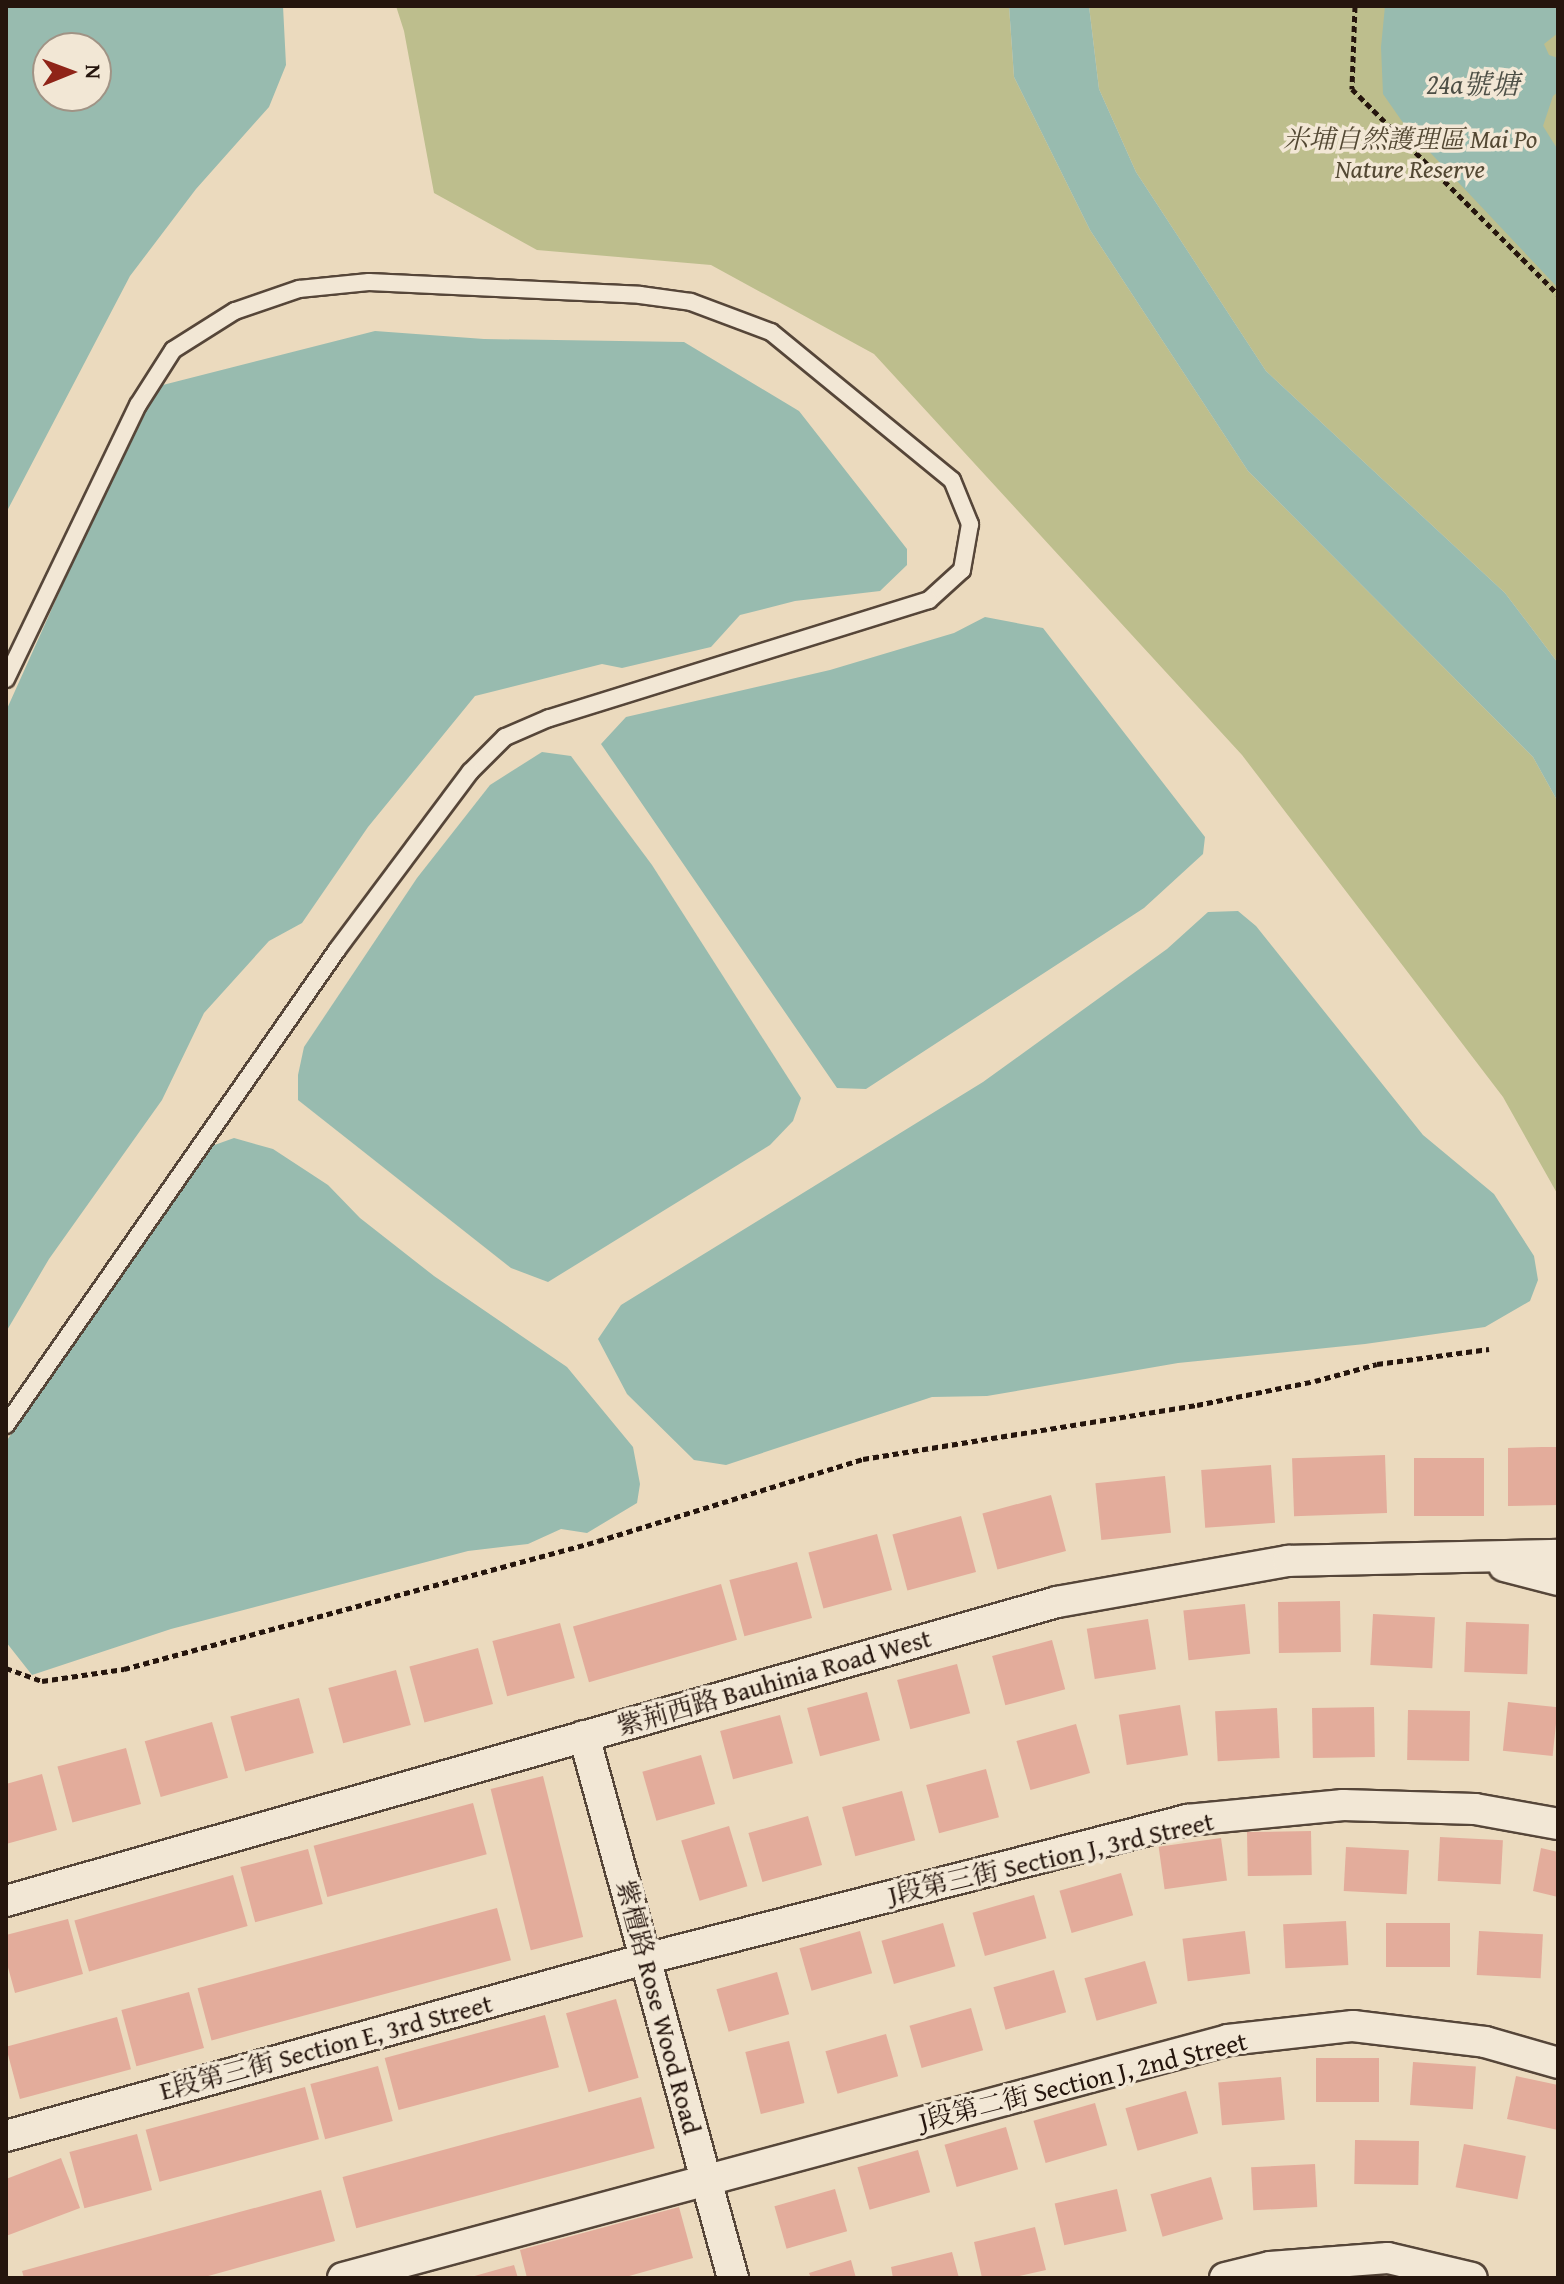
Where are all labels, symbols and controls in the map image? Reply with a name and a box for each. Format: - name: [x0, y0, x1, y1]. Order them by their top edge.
- north arrow: [32, 32, 112, 112]
- text: N: [78, 64, 110, 79]
- water label: 24a號塘: [1427, 67, 1519, 101]
- park label: 米埔自然護理區 Mai Po Nature Reserve: [1283, 123, 1537, 184]
- street label: 紫荊西路 Bauhinia Road West: [613, 1622, 935, 1742]
- street label: J段第三街 Section J, 3rd Street: [885, 1805, 1217, 1911]
- street label: 紫檀路 Rose Wood Road: [610, 1877, 708, 2137]
- street label: E段第三街 Section E, 3rd Street: [156, 1988, 496, 2106]
- street label: J段第二街 Section J, 2nd Street: [916, 2025, 1250, 2137]

